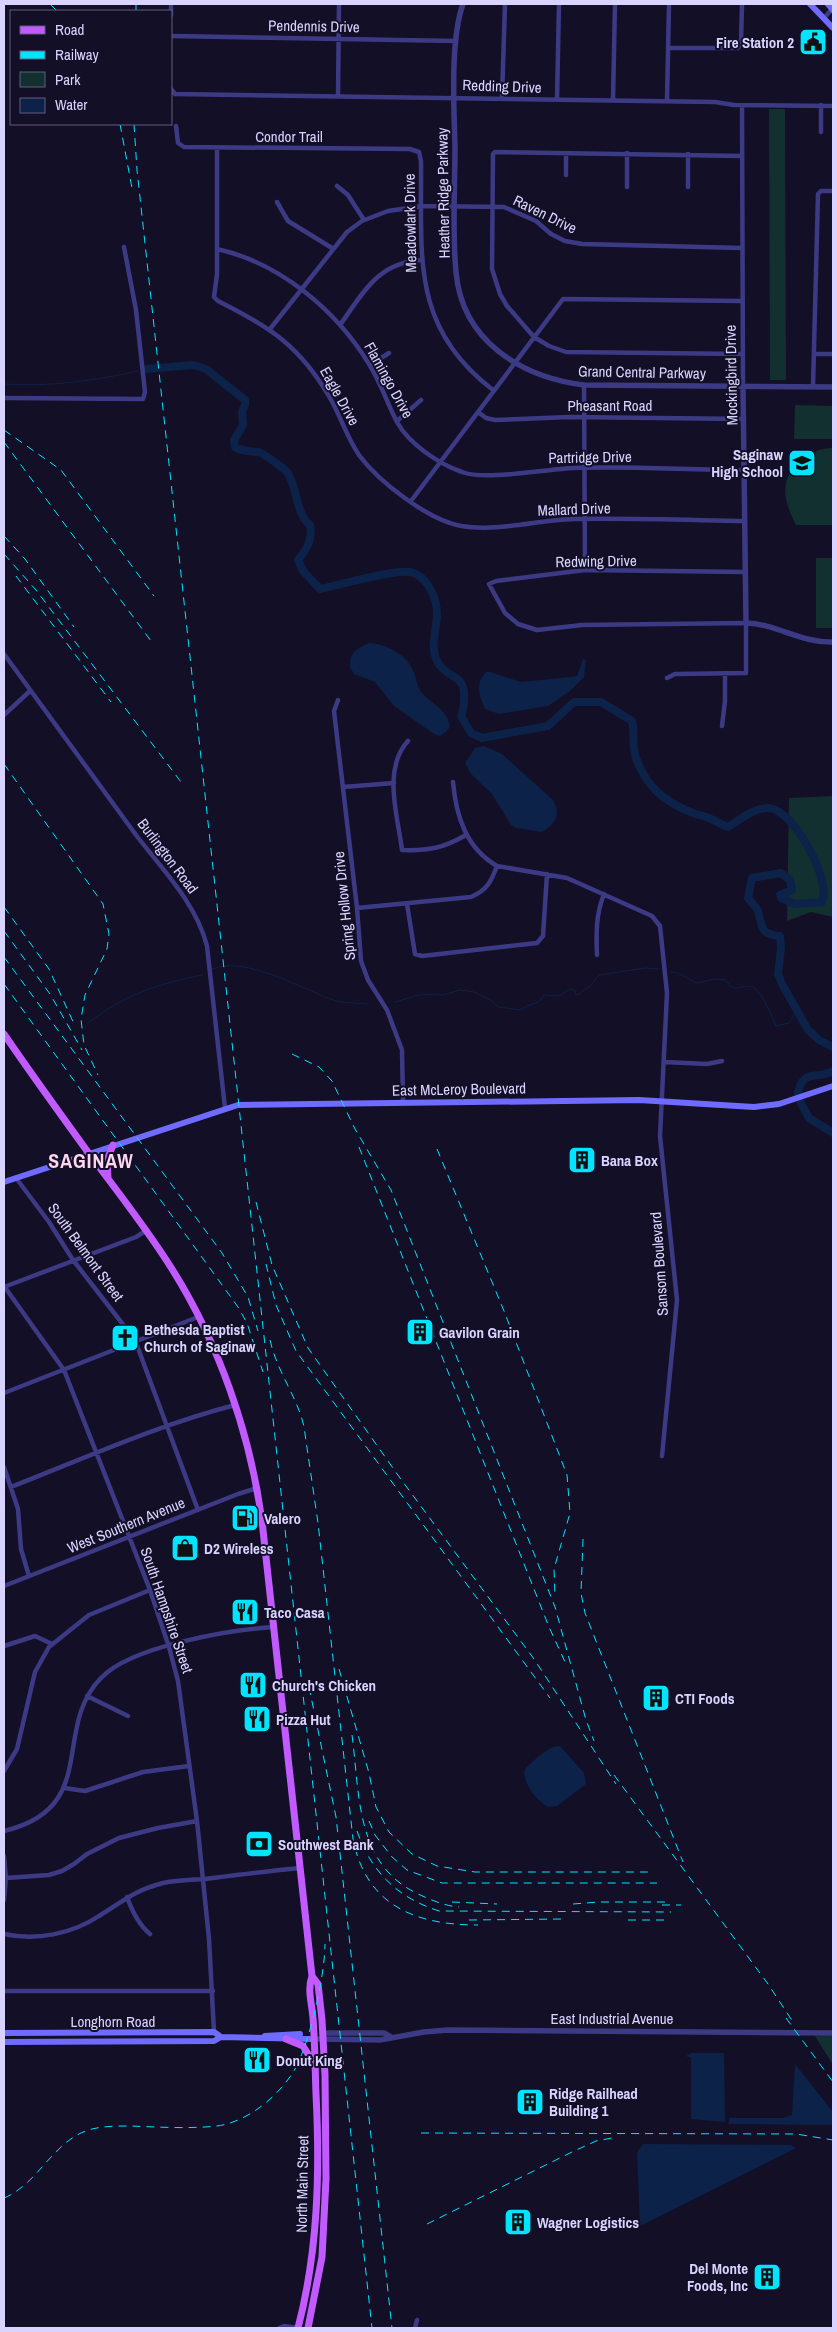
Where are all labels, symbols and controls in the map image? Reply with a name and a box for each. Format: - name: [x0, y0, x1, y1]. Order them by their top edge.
- legend: [10, 10, 172, 125]
- street label: Pendennis Drive: [268, 15, 360, 37]
- text: Road: [55, 19, 84, 40]
- public building icon: Fire Station 2: [798, 27, 828, 57]
- place label: Fire Station 2: [716, 32, 794, 53]
- text: Railway: [55, 44, 100, 65]
- text: Park: [55, 69, 81, 90]
- street label: Redding Drive: [462, 74, 542, 98]
- text: Water: [55, 94, 87, 115]
- street label: Condor Trail: [255, 126, 323, 147]
- street label: Heather Ridge Parkway: [431, 127, 455, 258]
- street label: Meadowlark Drive: [399, 173, 421, 273]
- street label: Raven Drive: [510, 190, 580, 238]
- street label: Mockingbird Drive: [720, 324, 742, 425]
- street label: Flamingo Drive: [359, 338, 419, 422]
- street label: Grand Central Parkway: [578, 360, 707, 384]
- street label: Eagle Drive: [315, 363, 365, 429]
- street label: Pheasant Road: [568, 395, 652, 416]
- place label: Saginaw High School: [711, 444, 783, 482]
- street label: Partridge Drive: [548, 446, 632, 468]
- school or university icon: Saginaw High School: [787, 448, 817, 478]
- street label: Mallard Drive: [537, 497, 611, 521]
- street label: Redwing Drive: [555, 550, 637, 572]
- street label: Burlington Road: [133, 814, 203, 898]
- street label: Spring Hollow Drive: [328, 850, 360, 961]
- street label: East McLeroy Boulevard: [392, 1077, 526, 1101]
- building icon: Bana Box: [567, 1145, 597, 1175]
- district label: SAGINAW: [48, 1147, 134, 1174]
- place label: Bana Box: [601, 1150, 658, 1171]
- street label: South Belmont Street: [43, 1199, 129, 1306]
- street label: Sansom Boulevard: [645, 1211, 673, 1317]
- building icon: Gavilon Grain: [405, 1317, 435, 1347]
- place label: Bethesda Baptist Church of Saginaw: [144, 1319, 256, 1357]
- place label: Gavilon Grain: [439, 1322, 520, 1343]
- church icon: Bethesda Baptist Church of Saginaw: [110, 1323, 140, 1353]
- street label: West Southern Avenue: [64, 1492, 188, 1558]
- fuel station icon: Valero: [230, 1503, 260, 1533]
- place label: Valero: [264, 1508, 301, 1529]
- shop icon: D2 Wireless: [170, 1533, 200, 1563]
- place label: D2 Wireless: [204, 1538, 274, 1559]
- street label: South Hampshire Street: [136, 1544, 199, 1676]
- restaurant icon: Taco Casa: [230, 1597, 260, 1627]
- place label: Taco Casa: [264, 1602, 325, 1623]
- restaurant icon: Church's Chicken: [238, 1670, 268, 1700]
- place label: Church's Chicken: [272, 1675, 376, 1696]
- building icon: CTI Foods: [641, 1683, 671, 1713]
- place label: CTI Foods: [675, 1688, 735, 1709]
- restaurant icon: Pizza Hut: [242, 1704, 272, 1734]
- place label: Pizza Hut: [276, 1709, 331, 1730]
- bank icon: Southwest Bank: [244, 1829, 274, 1859]
- place label: Southwest Bank: [278, 1834, 374, 1855]
- street label: East Industrial Avenue: [551, 2008, 674, 2029]
- street label: Longhorn Road: [71, 2011, 155, 2032]
- restaurant icon: Donut King: [242, 2045, 272, 2075]
- place label: Donut King: [276, 2050, 343, 2071]
- place label: Ridge Railhead Building 1: [549, 2083, 638, 2121]
- building icon: Ridge Railhead Building 1: [515, 2087, 545, 2117]
- street label: North Main Street: [291, 2135, 313, 2233]
- building icon: Wagner Logistics: [503, 2207, 533, 2237]
- place label: Wagner Logistics: [537, 2212, 639, 2233]
- place label: Del Monte Foods, Inc: [687, 2258, 748, 2296]
- building icon: Del Monte Foods, Inc: [752, 2262, 782, 2292]

